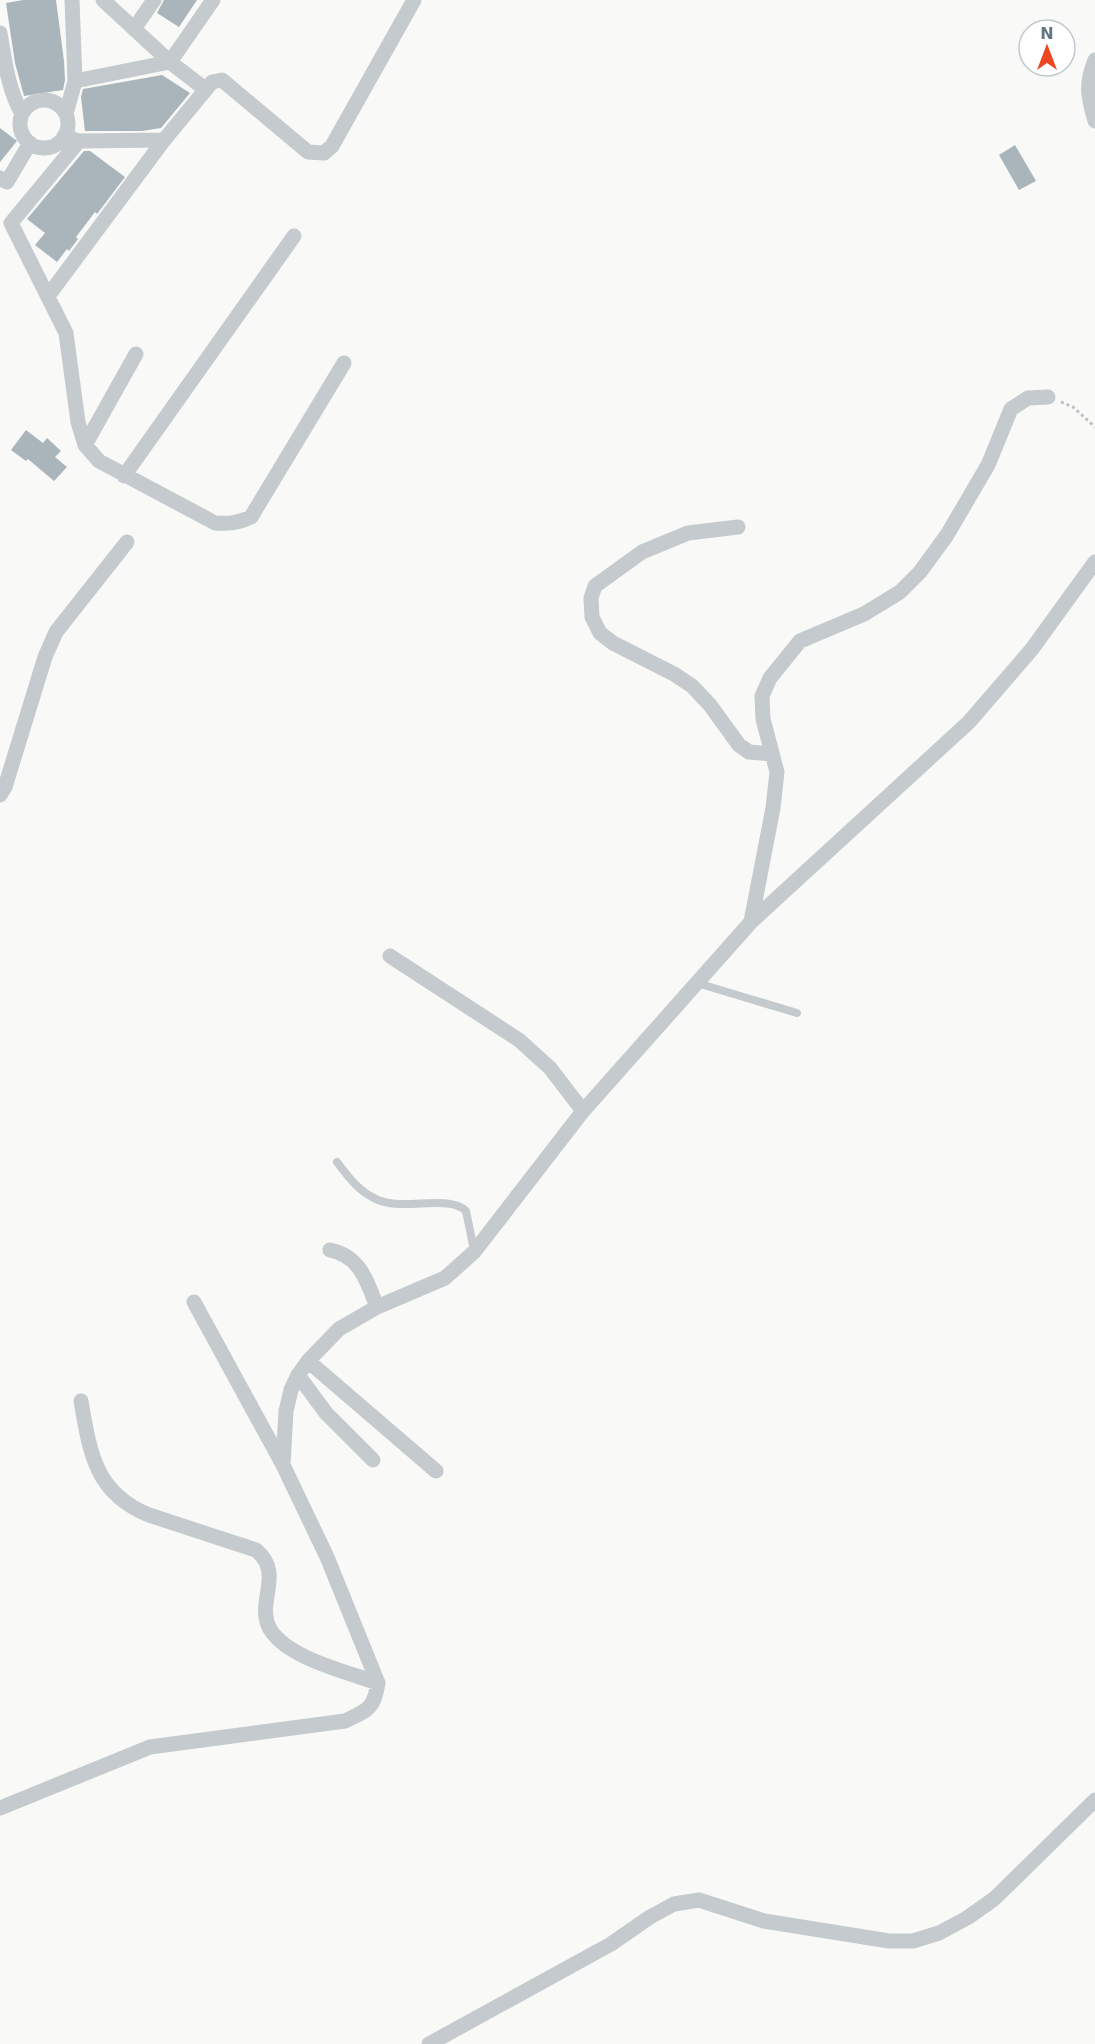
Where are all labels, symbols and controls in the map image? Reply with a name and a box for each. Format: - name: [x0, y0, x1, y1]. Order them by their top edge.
- north arrow: [1017, 18, 1077, 78]
- text: N: [1040, 24, 1054, 43]

